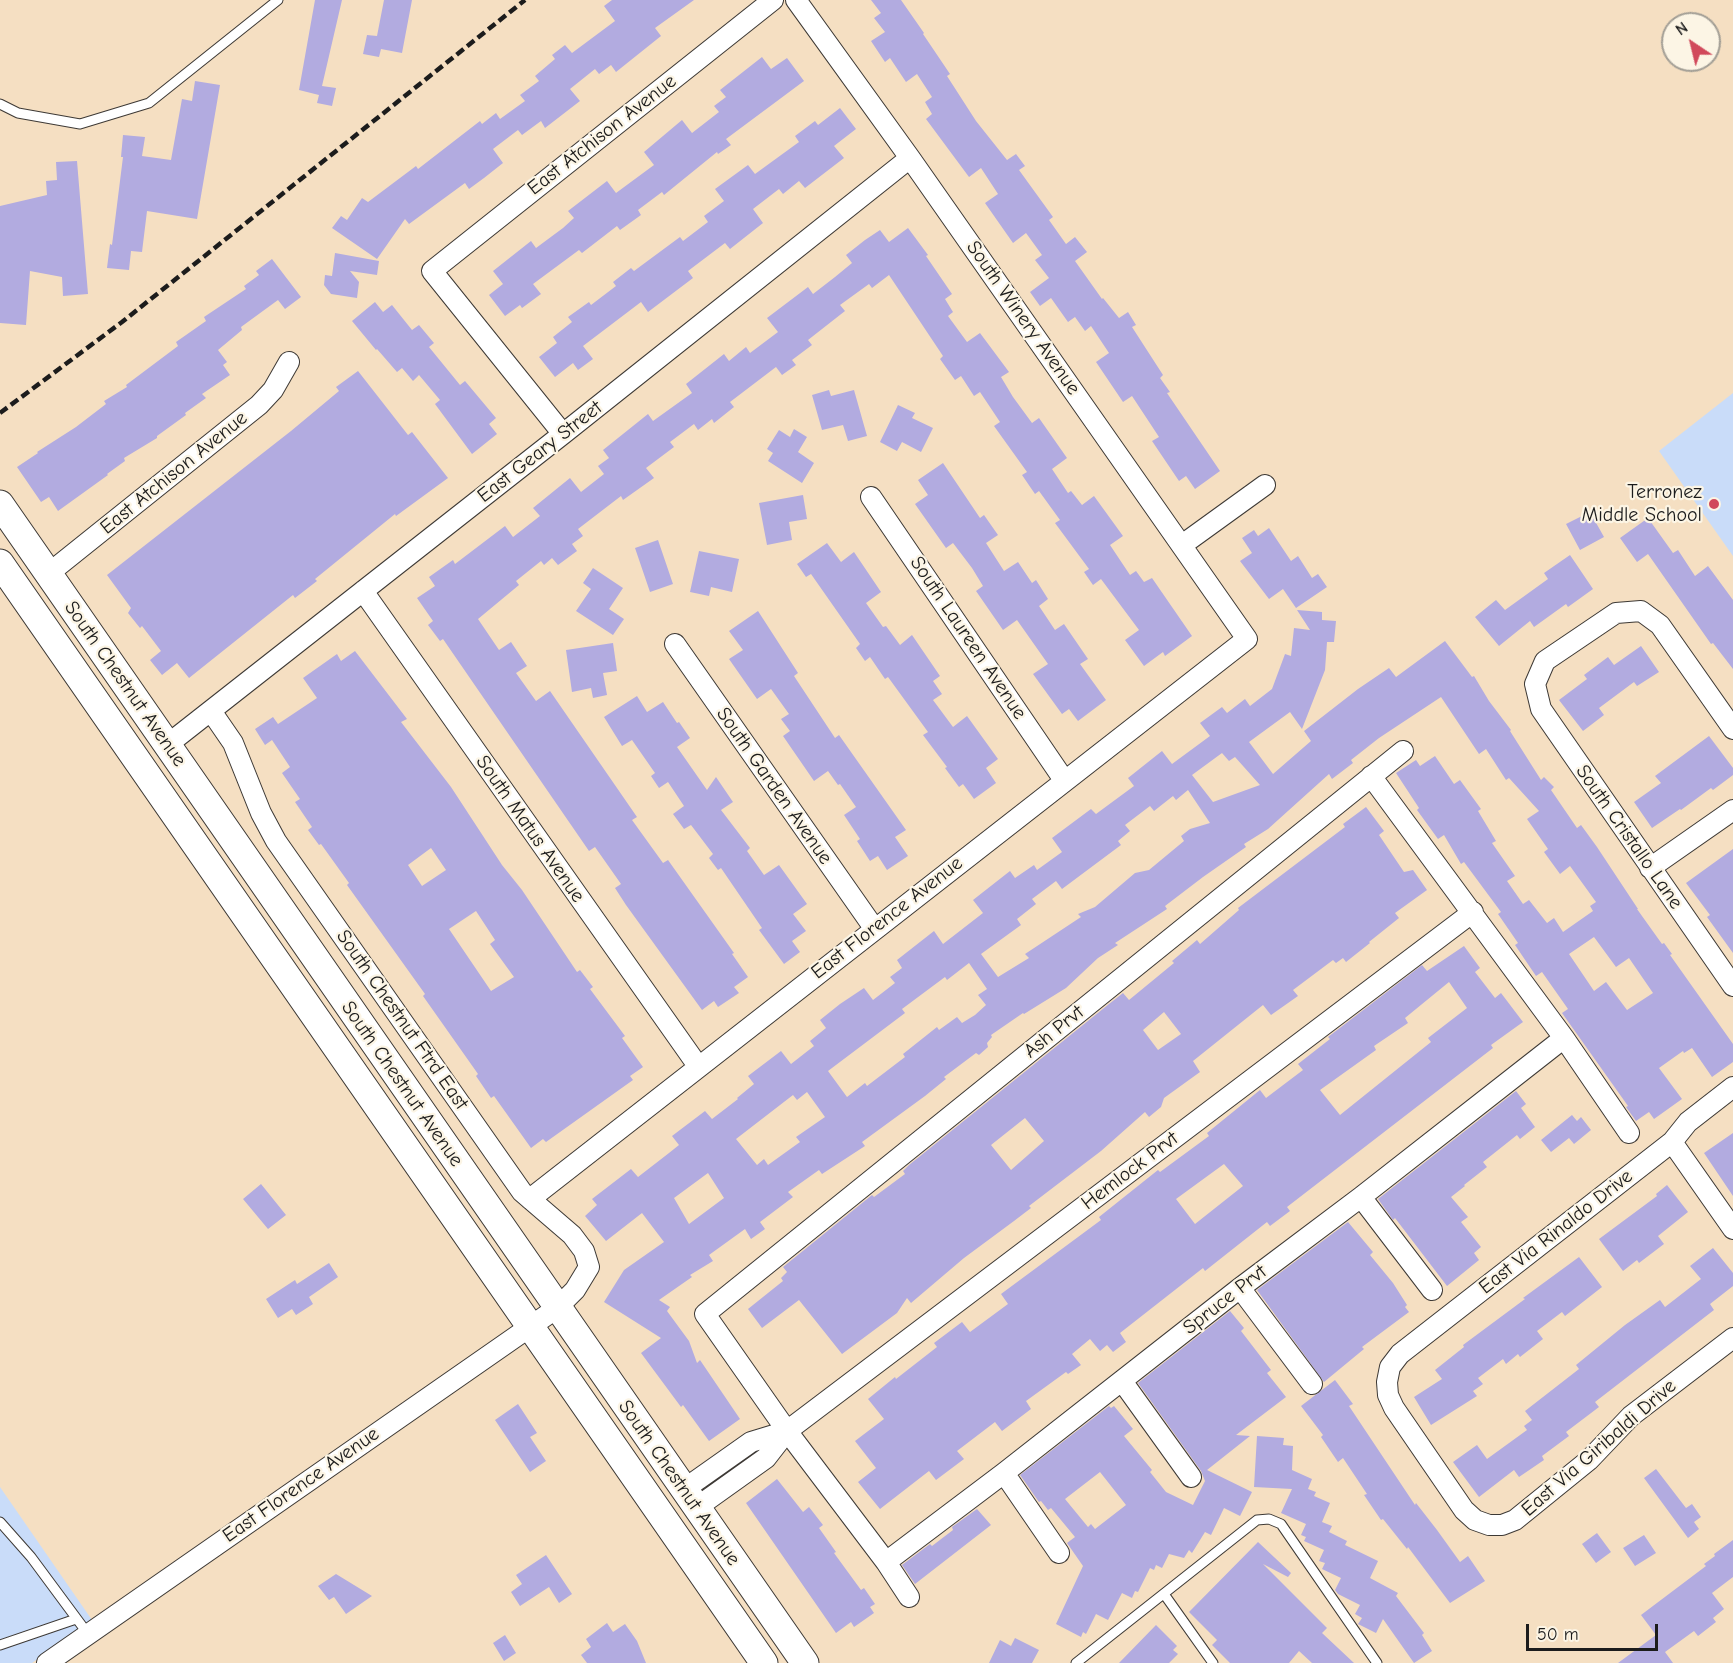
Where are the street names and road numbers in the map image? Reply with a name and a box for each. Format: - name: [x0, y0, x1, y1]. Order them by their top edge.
- street label: East Atchison Avenue: [523, 69, 681, 201]
- street label: South Winery Avenue: [961, 236, 1085, 400]
- street label: East Geary Street: [473, 396, 607, 508]
- street label: East Atchison Avenue: [96, 406, 252, 540]
- street label: South Laureen Avenue: [905, 552, 1031, 724]
- street label: South Chestnut Avenue: [59, 597, 191, 771]
- street label: South Garden Avenue: [711, 703, 837, 869]
- street label: South Matus Avenue: [470, 751, 590, 907]
- street label: South Cristallo Lane: [1570, 760, 1688, 914]
- street label: East Florence Avenue: [807, 851, 967, 985]
- street label: South Chestnut Ftrd East: [331, 925, 473, 1115]
- street label: South Chestnut Avenue: [336, 997, 468, 1171]
- street label: Ash Prvt: [1019, 1000, 1089, 1064]
- street label: Hemlock Prvt: [1077, 1127, 1183, 1215]
- street label: East Via Rinaldo Drive: [1474, 1165, 1638, 1299]
- street label: Spruce Prvt: [1178, 1260, 1272, 1340]
- street label: East Via Giribaldi Drive: [1517, 1374, 1681, 1522]
- street label: South Chestnut Avenue: [613, 1396, 745, 1570]
- street label: East Florence Avenue: [218, 1422, 384, 1548]

